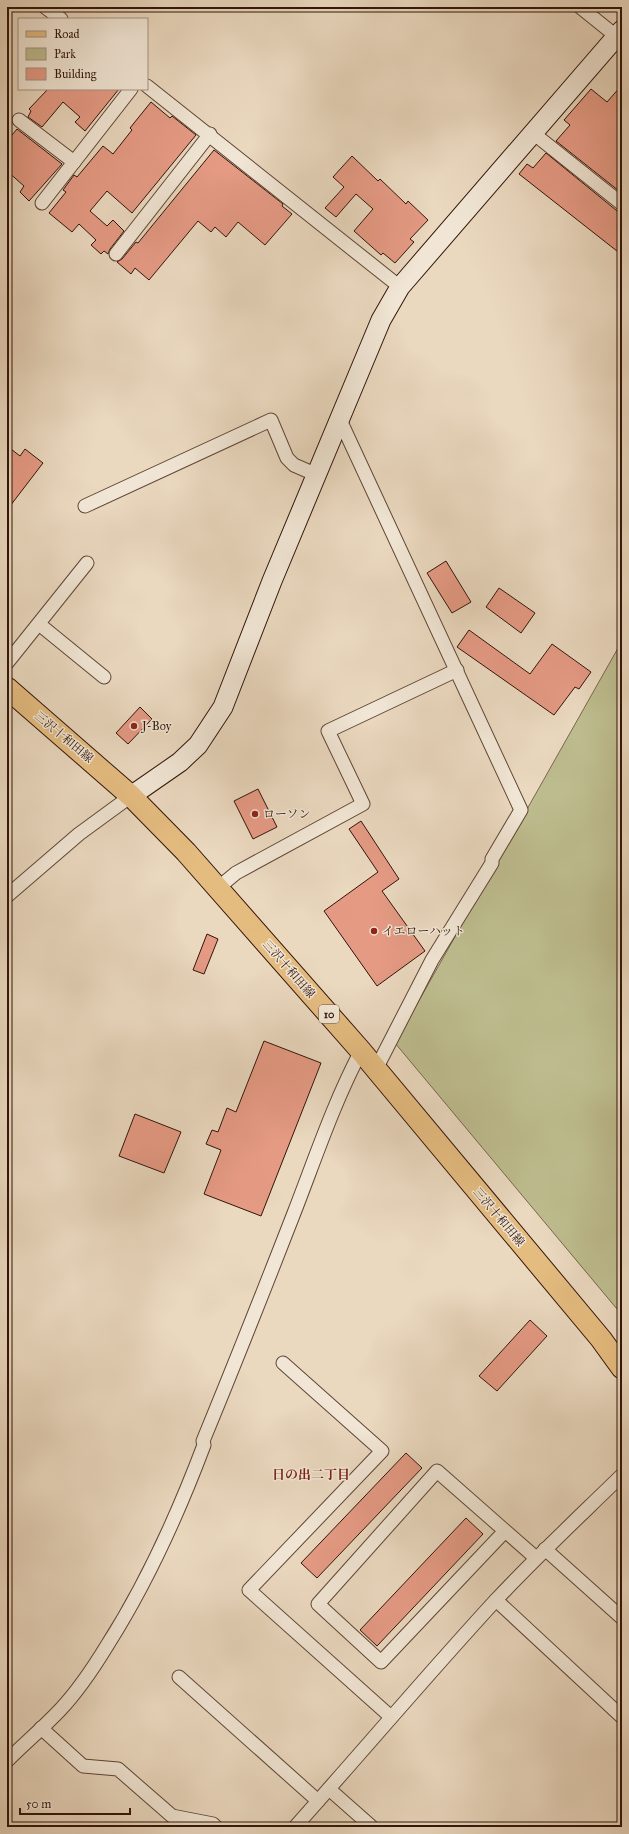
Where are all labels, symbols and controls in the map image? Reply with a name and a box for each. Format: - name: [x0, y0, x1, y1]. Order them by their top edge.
- legend: [18, 18, 148, 90]
- text: Road: [54, 27, 80, 41]
- text: Park: [54, 47, 76, 61]
- text: Building: [54, 67, 97, 82]
- street label: 三沢十和田線: [32, 708, 96, 766]
- place label: J-Boy: [140, 719, 172, 734]
- marker: J-Boy: [129, 721, 139, 731]
- place label: ローソン: [263, 807, 311, 821]
- marker: ローソン: [250, 809, 260, 819]
- place label: イエローハット: [382, 924, 465, 938]
- marker: イエローハット: [369, 926, 379, 936]
- street label: 三沢十和田線: [260, 937, 318, 1001]
- road number: 10: [319, 1005, 339, 1023]
- street label: 三沢十和田線: [470, 1185, 528, 1249]
- district label: 日の出二丁目: [272, 1467, 350, 1483]
- scale bar: [20, 1790, 130, 1816]
- text: 50 m: [26, 1797, 51, 1811]

